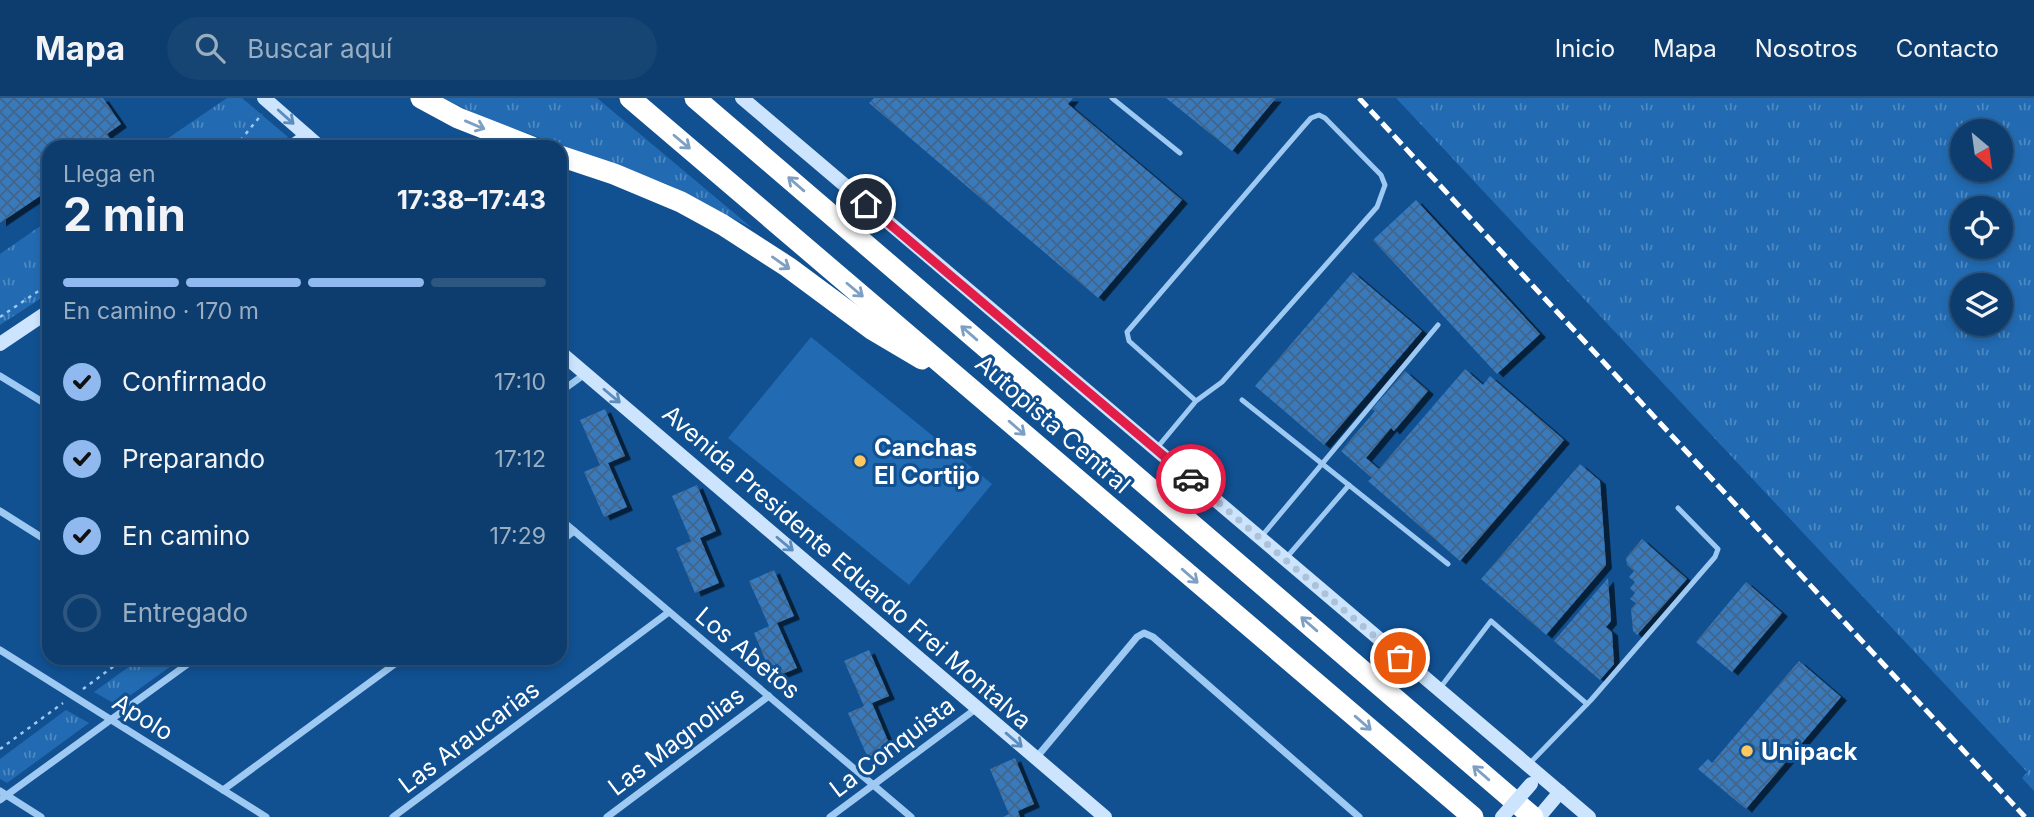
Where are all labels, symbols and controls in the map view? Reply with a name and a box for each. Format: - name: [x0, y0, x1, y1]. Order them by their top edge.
- search box: [167, 17, 657, 80]
- text: Mapa: [35, 28, 125, 68]
- icon: search: [191, 29, 229, 67]
- text: Buscar aquí: [247, 33, 392, 64]
- text: Inicio: [1555, 34, 1615, 63]
- text: Mapa: [1653, 34, 1717, 63]
- text: Nosotros: [1755, 34, 1858, 63]
- text: Contacto: [1896, 34, 1999, 63]
- one-way arrow: [277, 109, 295, 125]
- one-way arrow: [464, 119, 485, 132]
- north arrow: [1950, 119, 2012, 182]
- map controls: [1950, 119, 2013, 336]
- one-way arrow: [673, 134, 691, 150]
- text: Llega en: [63, 160, 155, 188]
- pin: [836, 174, 896, 234]
- one-way arrow: [788, 176, 806, 192]
- text: 17:38–17:43: [397, 184, 546, 215]
- icon: home: [847, 185, 885, 223]
- text: 2 min: [63, 186, 186, 242]
- button: locate: [1950, 196, 2013, 259]
- one-way arrow: [771, 255, 790, 270]
- button: layers: [1950, 273, 2013, 336]
- one-way arrow: [846, 282, 864, 298]
- text: En camino · 170 m: [63, 297, 259, 325]
- one-way arrow: [960, 325, 978, 341]
- street label: Autopista Central: [970, 349, 1136, 499]
- icon: check: [63, 363, 101, 401]
- text: Confirmado: [122, 366, 267, 397]
- text: 17:10: [494, 368, 546, 396]
- one-way arrow: [603, 388, 621, 404]
- street label: Avenida Presidente Eduardo Frei Montalva: [657, 399, 1037, 735]
- one-way arrow: [1008, 420, 1026, 436]
- place label: Canchas El Cortijo: [874, 433, 980, 490]
- icon: check: [63, 440, 101, 478]
- text: Preparando: [122, 443, 265, 474]
- courier: [1156, 444, 1226, 514]
- text: 17:12: [494, 445, 546, 473]
- marker: Canchas El Cortijo: [852, 453, 868, 469]
- icon: car: [1172, 460, 1210, 498]
- icon: check: [63, 517, 101, 555]
- text: En camino: [122, 520, 250, 551]
- text: 17:29: [489, 522, 546, 550]
- one-way arrow: [776, 536, 794, 552]
- one-way arrow: [1181, 568, 1199, 584]
- text: Entregado: [122, 597, 248, 628]
- street label: Los Abetos: [690, 601, 806, 705]
- one-way arrow: [1300, 616, 1318, 632]
- pin: [1370, 628, 1430, 688]
- icon: bag: [1381, 639, 1419, 677]
- street label: Las Araucarias: [393, 675, 545, 799]
- street label: Las Magnolias: [602, 680, 750, 802]
- street label: Apolo: [107, 687, 179, 747]
- street label: La Conquista: [824, 691, 960, 803]
- one-way arrow: [1354, 715, 1372, 731]
- one-way arrow: [1004, 732, 1022, 748]
- place label: Unipack: [1761, 737, 1857, 766]
- marker: Unipack: [1739, 743, 1755, 759]
- one-way arrow: [1473, 765, 1491, 781]

